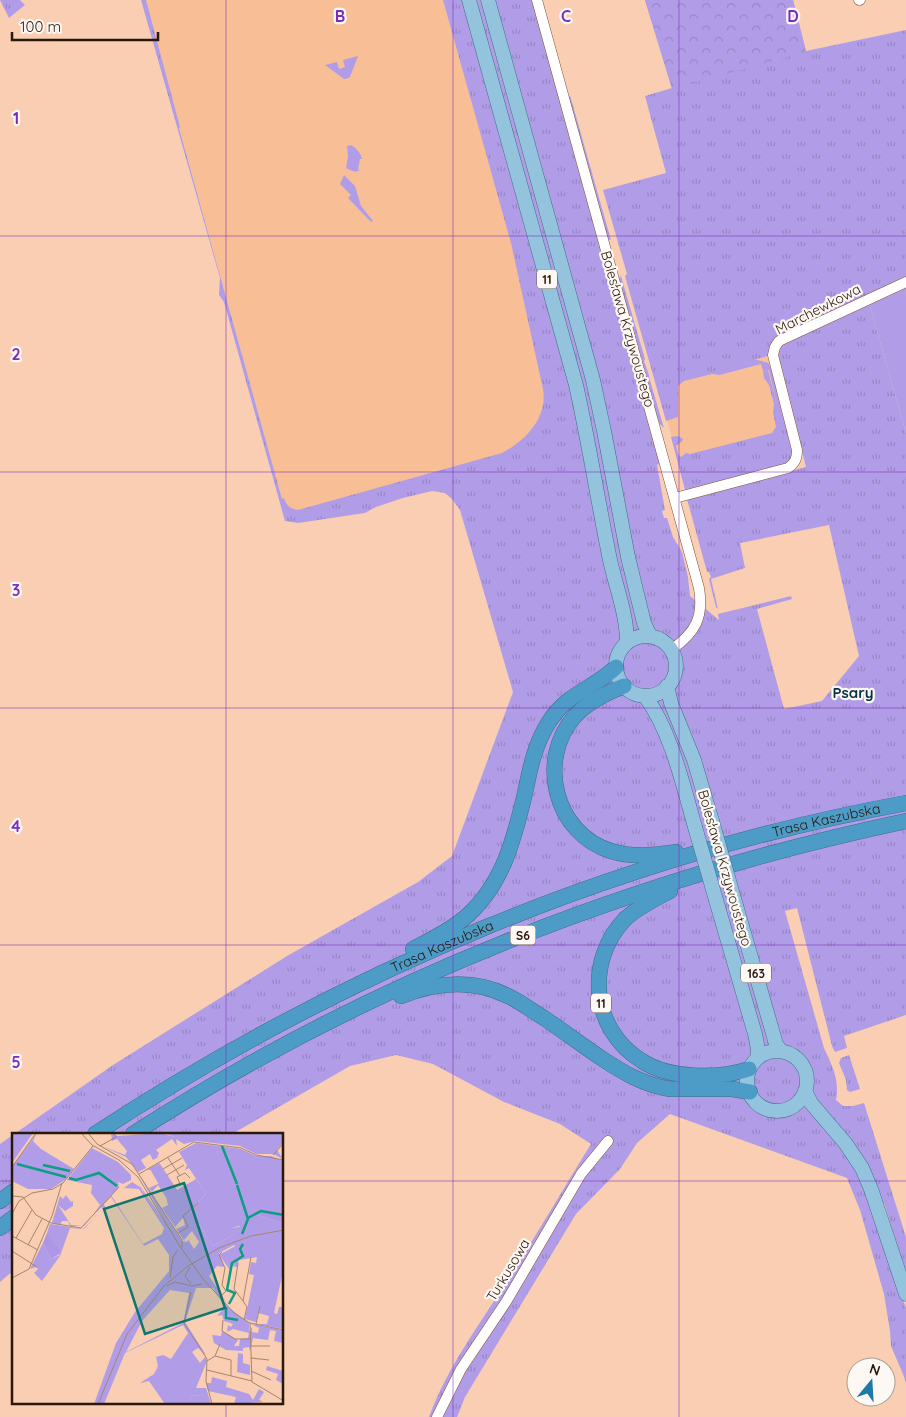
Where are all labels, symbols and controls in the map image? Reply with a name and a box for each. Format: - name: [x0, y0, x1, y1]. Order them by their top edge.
- text: B: [335, 6, 345, 26]
- text: C: [561, 6, 571, 26]
- text: D: [787, 6, 799, 26]
- scale bar: [12, 10, 159, 42]
- text: 100 m: [20, 17, 61, 36]
- text: 1: [13, 108, 19, 128]
- street label: Bolesława Krzywoustego: [597, 249, 659, 409]
- road number: 11: [537, 270, 557, 288]
- street label: Marchewkowa: [772, 280, 864, 338]
- text: 2: [11, 344, 21, 364]
- text: 3: [12, 580, 20, 600]
- district label: Psary: [832, 683, 874, 702]
- street label: Bolesława Krzywoustego: [694, 788, 756, 948]
- street label: Trasa Kaszubska: [770, 799, 882, 841]
- text: 4: [11, 816, 21, 836]
- street label: Trasa Kaszubska: [388, 916, 496, 977]
- road number: S6: [510, 926, 536, 944]
- road number: 163: [741, 964, 771, 982]
- road number: 11: [591, 994, 611, 1012]
- text: 5: [11, 1052, 21, 1072]
- inset map: [12, 1133, 284, 1404]
- street label: Turkusowa: [482, 1236, 534, 1304]
- north arrow: [846, 1357, 896, 1407]
- text: N: [867, 1359, 883, 1380]

